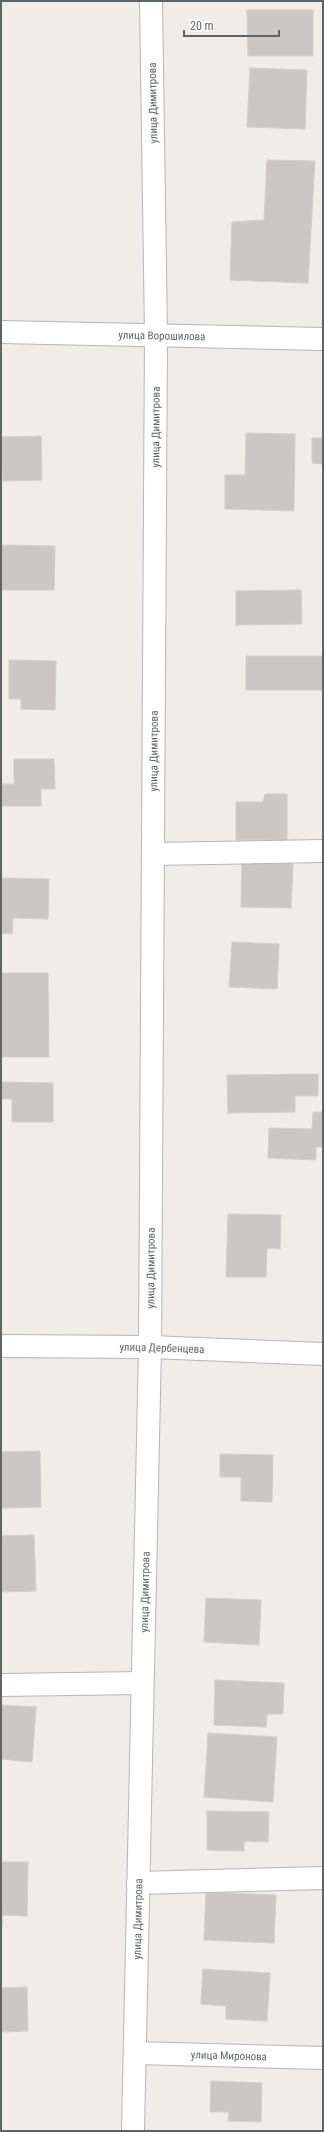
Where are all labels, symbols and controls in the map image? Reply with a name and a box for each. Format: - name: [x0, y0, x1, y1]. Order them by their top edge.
- scale bar: [184, 12, 279, 38]
- text: 20 m: [190, 19, 214, 33]
- street label: улица Димитрова: [146, 62, 160, 144]
- street label: улица Ворошилова: [118, 328, 206, 343]
- street label: улица Димитрова: [149, 387, 162, 468]
- street label: улица Димитрова: [147, 711, 160, 792]
- street label: улица Димитрова: [144, 1228, 157, 1309]
- street label: улица Дербенцева: [119, 1340, 205, 1356]
- street label: улица Димитрова: [137, 1551, 152, 1633]
- street label: улица Димитрова: [130, 1878, 145, 1960]
- street label: улица Миронова: [191, 2048, 267, 2063]

